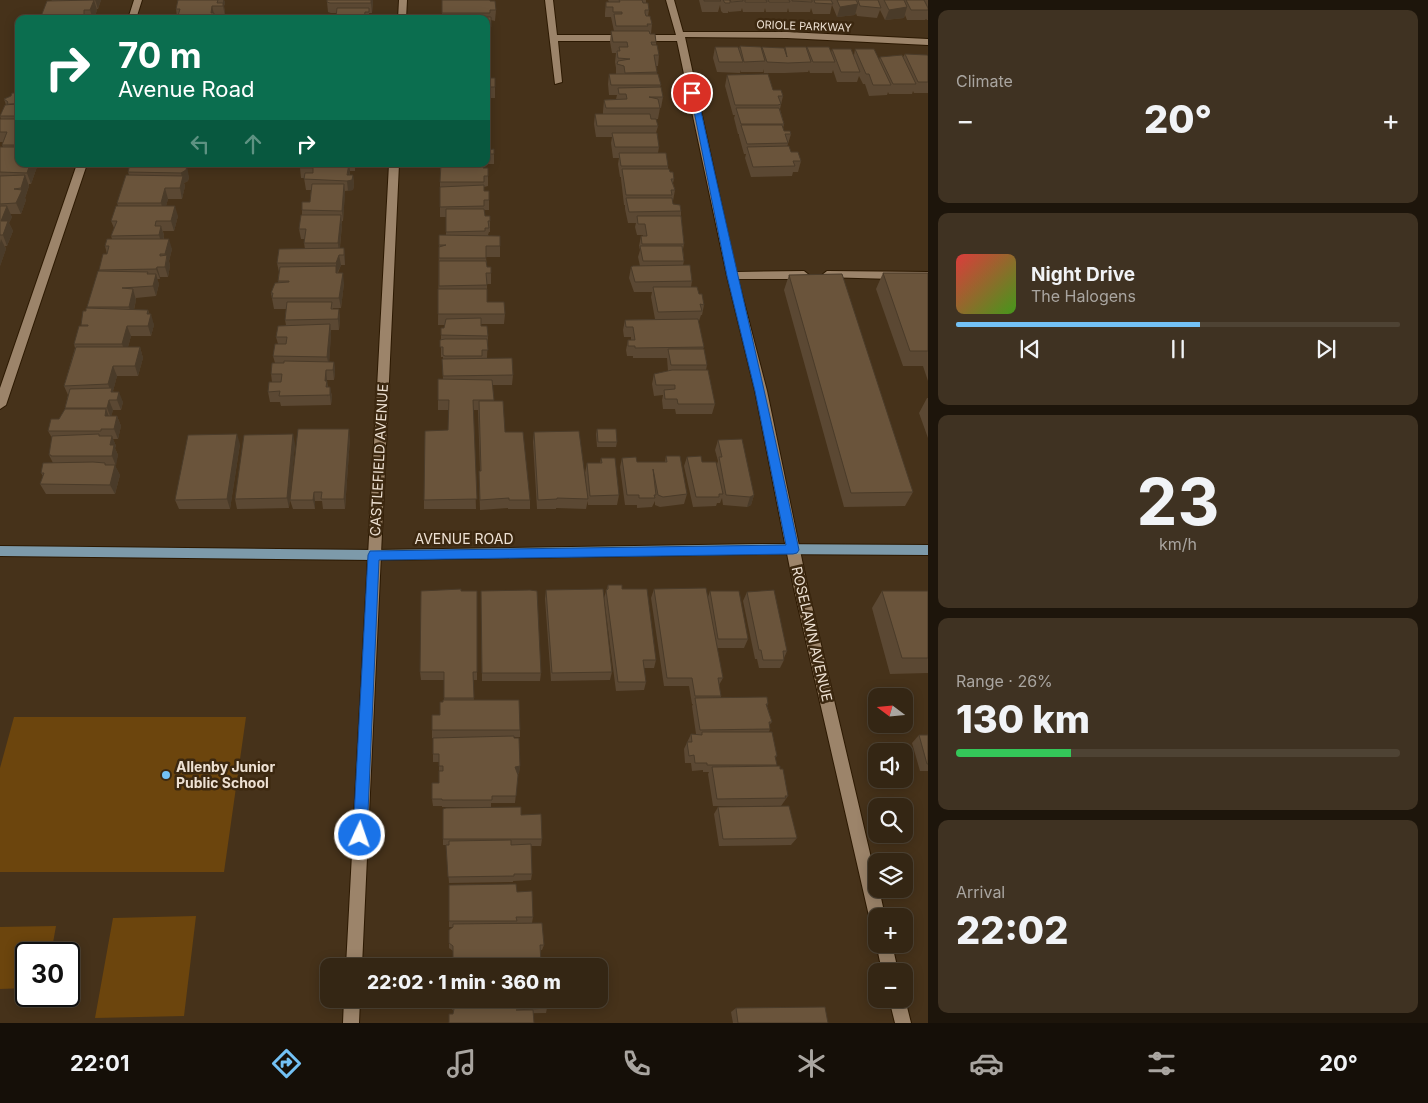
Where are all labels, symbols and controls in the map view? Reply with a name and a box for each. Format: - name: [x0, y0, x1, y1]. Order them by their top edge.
- street label: ORIOLE PARKWAY: [756, 17, 853, 35]
- text: 70 m: [118, 34, 202, 76]
- icon: right: [35, 35, 100, 100]
- text: Climate: [956, 71, 1013, 91]
- pin: [671, 72, 713, 114]
- text: Avenue Road: [118, 76, 255, 102]
- icon: arrive: [678, 79, 706, 107]
- text: 20°: [1144, 96, 1212, 142]
- text: −: [956, 103, 975, 137]
- text: +: [1381, 103, 1400, 137]
- icon: left: [186, 130, 214, 158]
- icon: ahead: [239, 130, 267, 158]
- icon: right: [292, 130, 320, 158]
- text: Night Drive: [1031, 263, 1135, 286]
- text: The Halogens: [1031, 286, 1136, 306]
- icon: previous: [1016, 335, 1044, 363]
- icon: pause: [1164, 335, 1192, 363]
- icon: next: [1312, 335, 1340, 363]
- street label: CASTLEFIELD AVENUE: [366, 383, 391, 537]
- text: 23: [1137, 462, 1219, 541]
- street label: AVENUE ROAD: [414, 530, 514, 547]
- text: km/h: [1159, 534, 1197, 554]
- street label: ROSELAWN AVENUE: [789, 565, 836, 703]
- text: Range · 26%: [956, 671, 1053, 691]
- north arrow: [868, 688, 912, 732]
- map controls: [868, 688, 913, 1008]
- text: 130 km: [956, 696, 1090, 742]
- button: sound: [868, 743, 913, 788]
- place label: Allenby Junior Public School: [176, 758, 275, 791]
- marker: Allenby Junior Public School: [160, 769, 172, 781]
- button: search: [868, 798, 913, 843]
- position arrow: [333, 808, 385, 860]
- button: layers: [868, 853, 913, 898]
- text: Arrival: [956, 882, 1005, 902]
- text: 22:02: [956, 907, 1068, 953]
- button: +: [868, 908, 913, 953]
- speed limit sign: 30: [15, 942, 80, 1007]
- button: −: [868, 963, 913, 1008]
- text: 22:02 · 1 min · 360 m: [367, 971, 561, 994]
- icon: directions: [269, 1046, 304, 1081]
- icon: music: [444, 1046, 479, 1081]
- icon: phone: [619, 1046, 654, 1081]
- icon: climate: [794, 1046, 829, 1081]
- icon: car: [969, 1046, 1004, 1081]
- icon: filters: [1144, 1046, 1179, 1081]
- text: 22:01: [70, 1050, 129, 1076]
- text: 20°: [1319, 1050, 1358, 1076]

